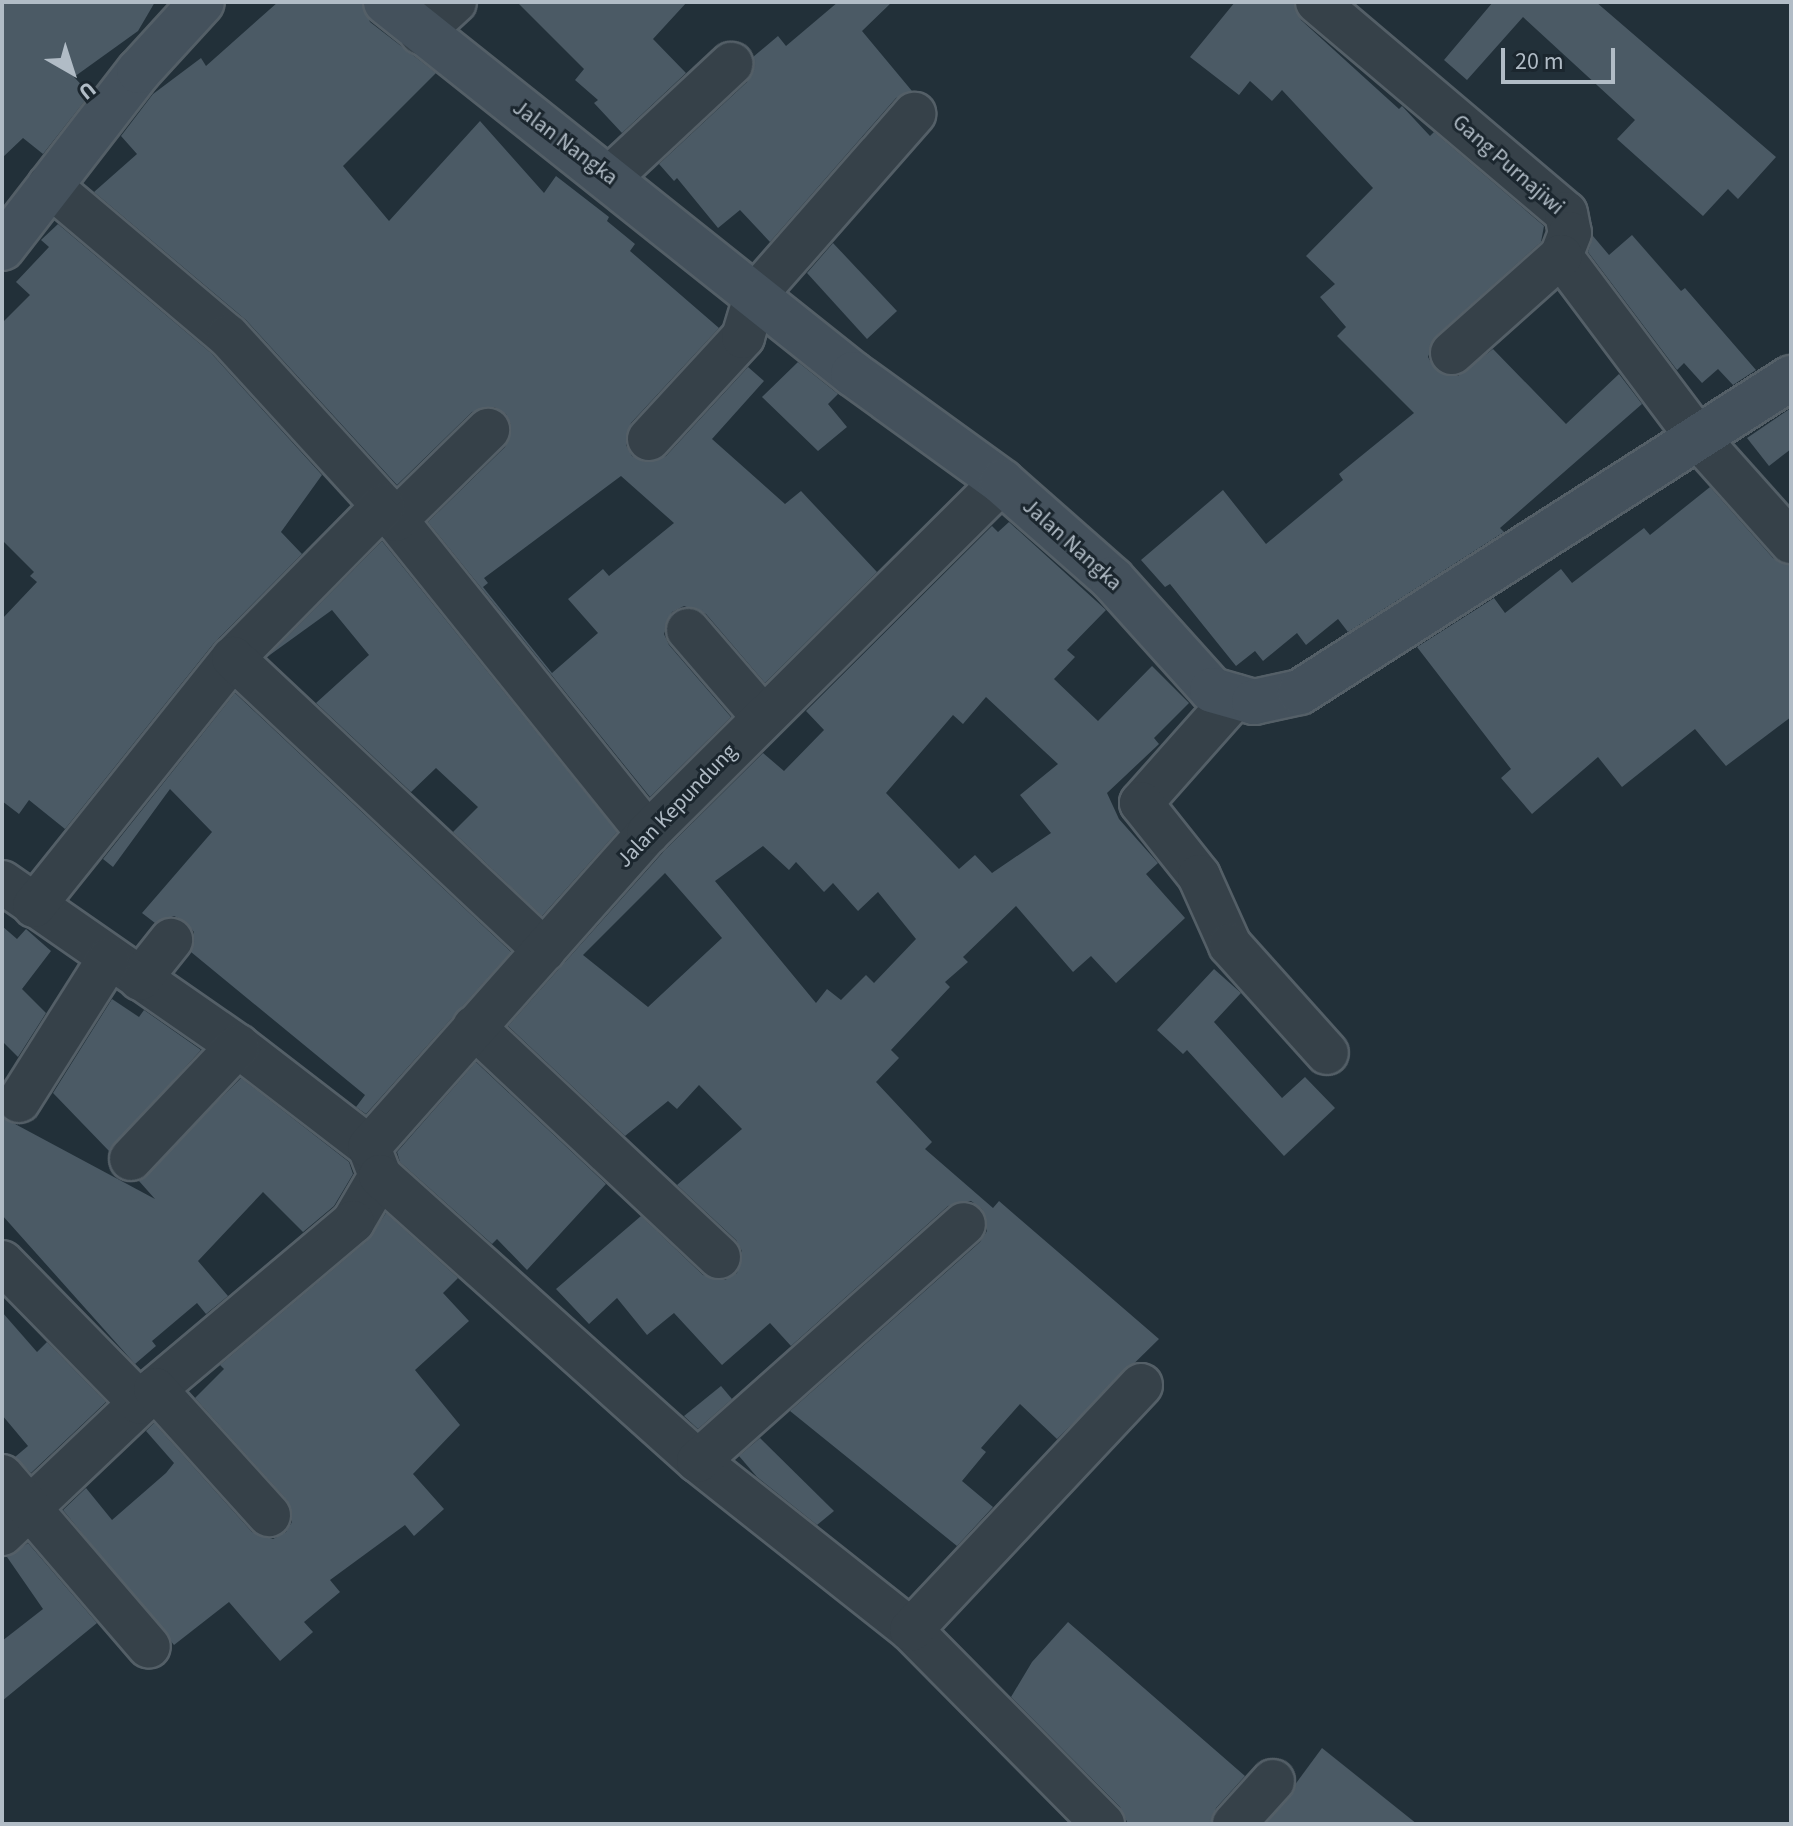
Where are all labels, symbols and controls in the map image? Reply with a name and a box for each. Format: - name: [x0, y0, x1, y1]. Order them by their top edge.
- north arrow: [32, 32, 112, 112]
- scale bar: [1505, 32, 1619, 82]
- text: 20 m: [1515, 44, 1564, 79]
- text: U: [71, 74, 103, 108]
- street label: Jalan Nangka: [507, 95, 623, 191]
- street label: Gang Purnajiwi: [1447, 109, 1569, 221]
- street label: Jalan Nangka: [1017, 493, 1127, 597]
- street label: Jalan Kepundung: [611, 739, 743, 873]

